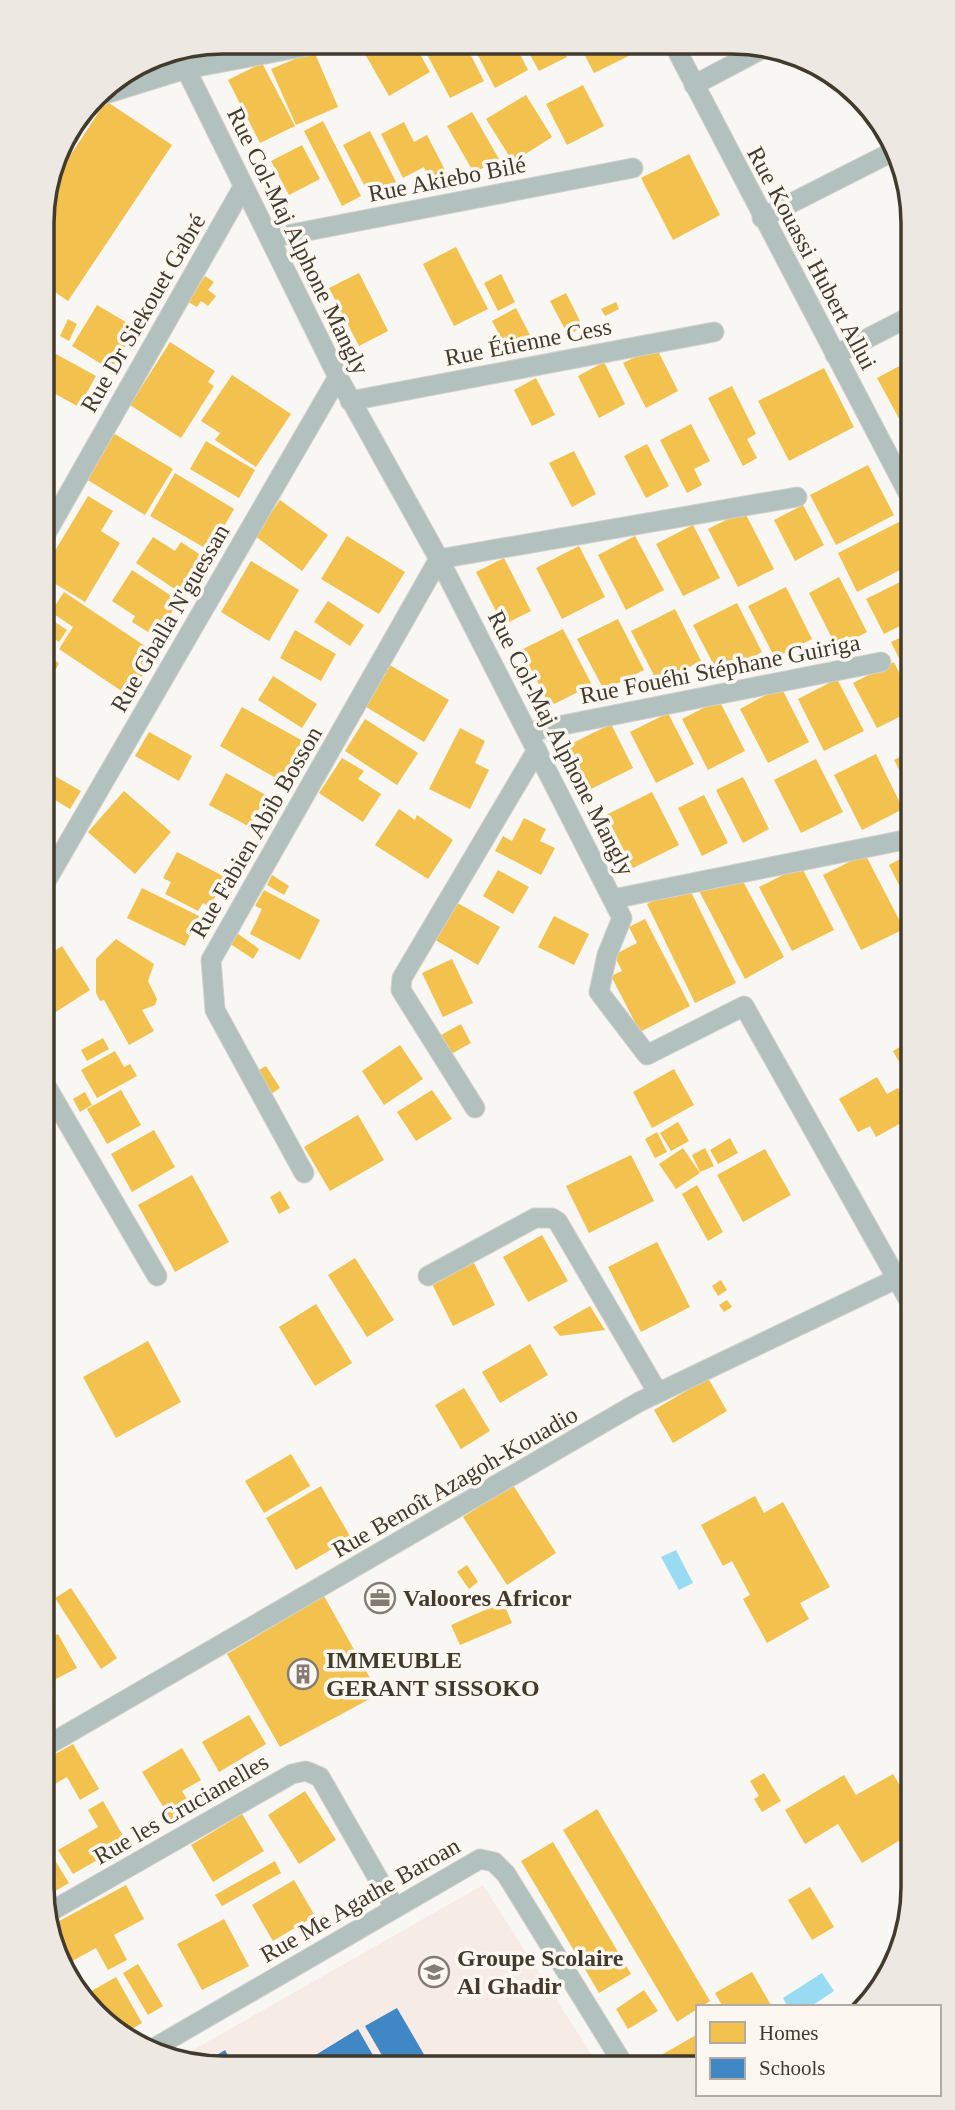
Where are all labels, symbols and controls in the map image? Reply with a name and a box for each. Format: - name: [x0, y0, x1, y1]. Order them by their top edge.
- street label: Rue Col-Maj Alphone Mangly: [222, 103, 374, 379]
- street label: Rue Kouassi Hubert Allui: [742, 142, 882, 374]
- street label: Rue Akiebo Bilé: [366, 151, 528, 207]
- street label: Rue Dr Siekouet Gabré: [76, 209, 210, 417]
- street label: Rue Étienne Cess: [442, 313, 614, 371]
- street label: Rue Gballa N'guessan: [106, 520, 234, 716]
- street label: Rue Col-Maj Alphone Mangly: [483, 606, 639, 880]
- street label: Rue Fouéhi Stéphane Guiriga: [578, 629, 863, 709]
- street label: Rue Fabien Abib Bosson: [185, 722, 327, 942]
- street label: Rue Benoît Azagoh-Kouadio: [328, 1401, 582, 1563]
- office icon: Valoores Africor: [363, 1581, 397, 1615]
- place label: Valoores Africor: [403, 1585, 572, 1611]
- place label: IMMEUBLE GERANT SISSOKO: [326, 1647, 540, 1701]
- building icon: IMMEUBLE GERANT SISSOKO: [286, 1657, 320, 1691]
- street label: Rue les Crucianelles: [89, 1748, 273, 1870]
- street label: Rue Me Agathe Baroan: [256, 1832, 464, 1968]
- place label: Groupe Scolaire Al Ghadir: [457, 1945, 624, 1999]
- school or university icon: Groupe Scolaire Al Ghadir: [417, 1955, 451, 1989]
- legend: [696, 2005, 941, 2096]
- text: Homes: [759, 2021, 819, 2045]
- text: Schools: [759, 2056, 826, 2080]

